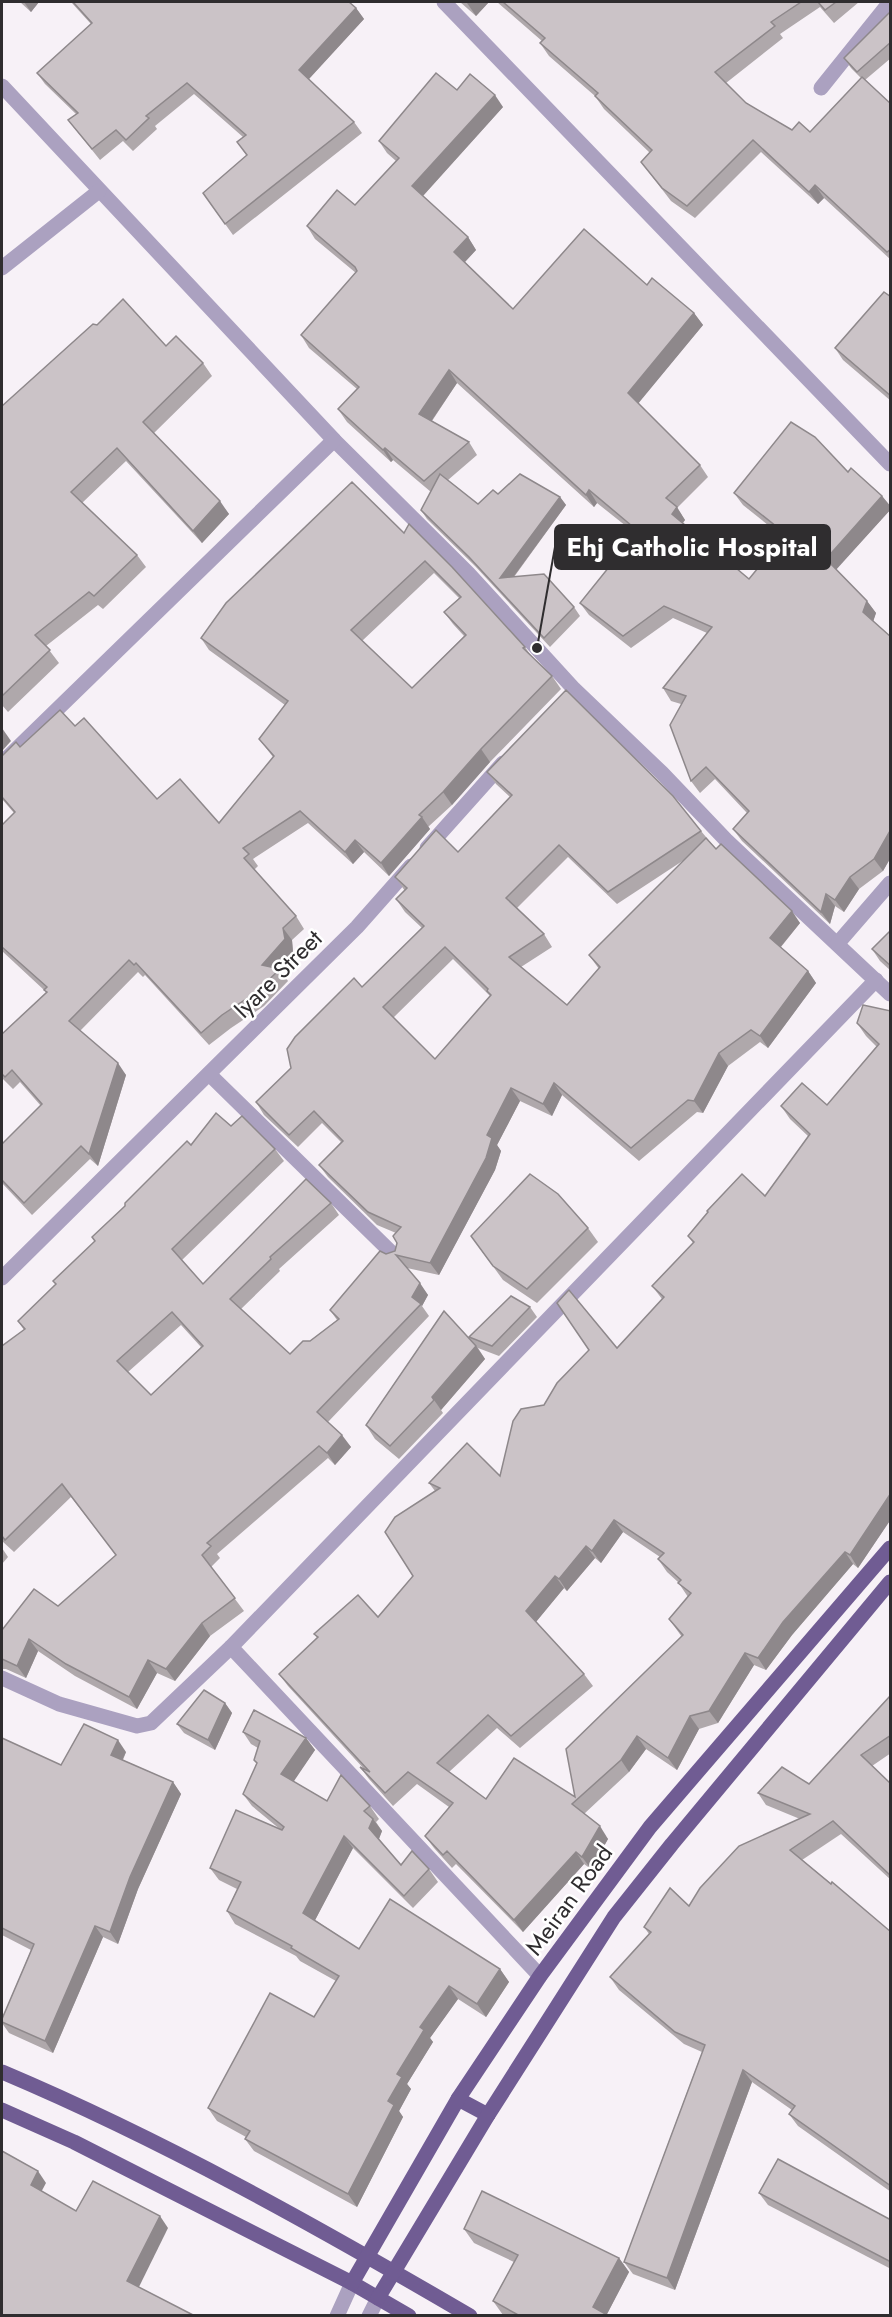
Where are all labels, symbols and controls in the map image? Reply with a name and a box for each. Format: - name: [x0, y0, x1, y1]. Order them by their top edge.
- callout: Ehj Catholic Hospital: [555, 525, 830, 569]
- text: Ehj Catholic Hospital: [567, 528, 817, 566]
- street label: Iyare Street: [225, 921, 330, 1026]
- street label: Meiran Road: [516, 1837, 621, 1962]

